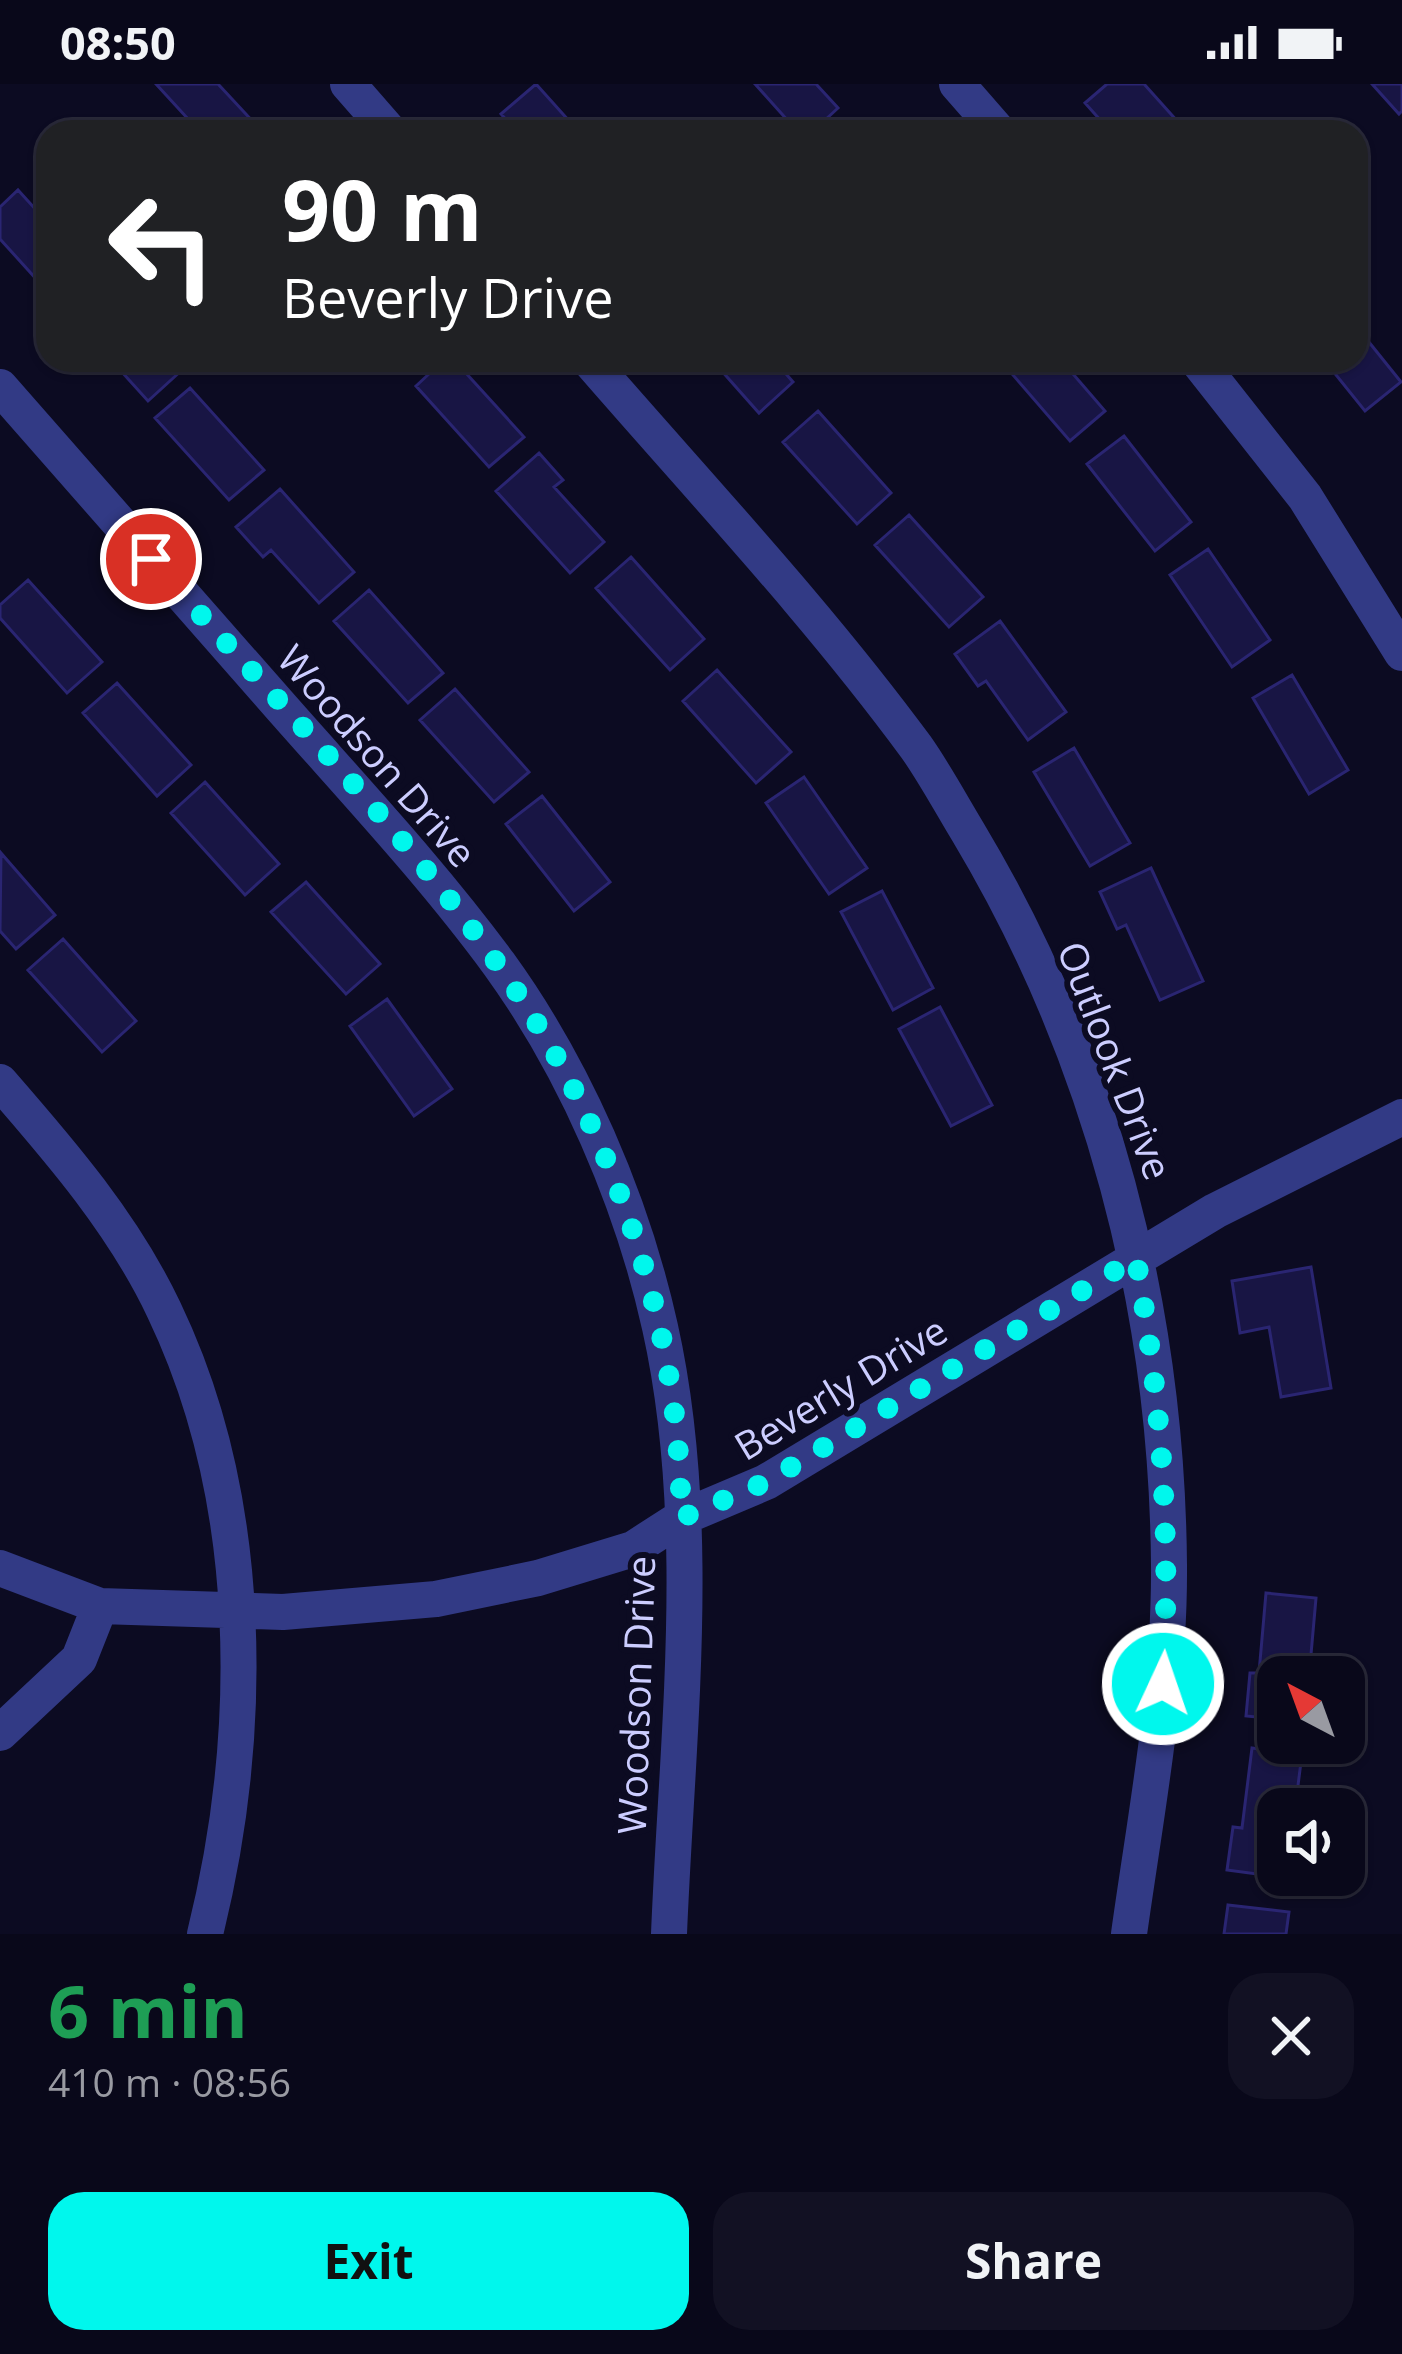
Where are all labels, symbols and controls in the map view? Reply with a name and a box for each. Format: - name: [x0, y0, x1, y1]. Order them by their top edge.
- text: 08:50: [60, 12, 176, 73]
- text: 90 m: [282, 151, 482, 266]
- icon: left: [84, 168, 240, 324]
- text: Beverly Drive: [282, 260, 613, 334]
- pin: [100, 508, 202, 610]
- icon: arrive: [118, 526, 184, 592]
- street label: Woodson Drive: [267, 633, 489, 877]
- street label: Outlook Drive: [1046, 933, 1186, 1187]
- street label: Beverly Drive: [724, 1303, 956, 1471]
- street label: Woodson Drive: [604, 1555, 666, 1835]
- position arrow: [1100, 1621, 1226, 1747]
- north arrow: [1257, 1656, 1365, 1764]
- map controls: [1257, 1656, 1365, 1896]
- button: sound: [1257, 1788, 1365, 1896]
- text: 6 min: [48, 1961, 248, 2059]
- button: close: [1228, 1973, 1354, 2099]
- text: 410 m · 08:56: [48, 2055, 291, 2108]
- button: Exit: [48, 2192, 689, 2330]
- button: Share: [713, 2192, 1354, 2330]

